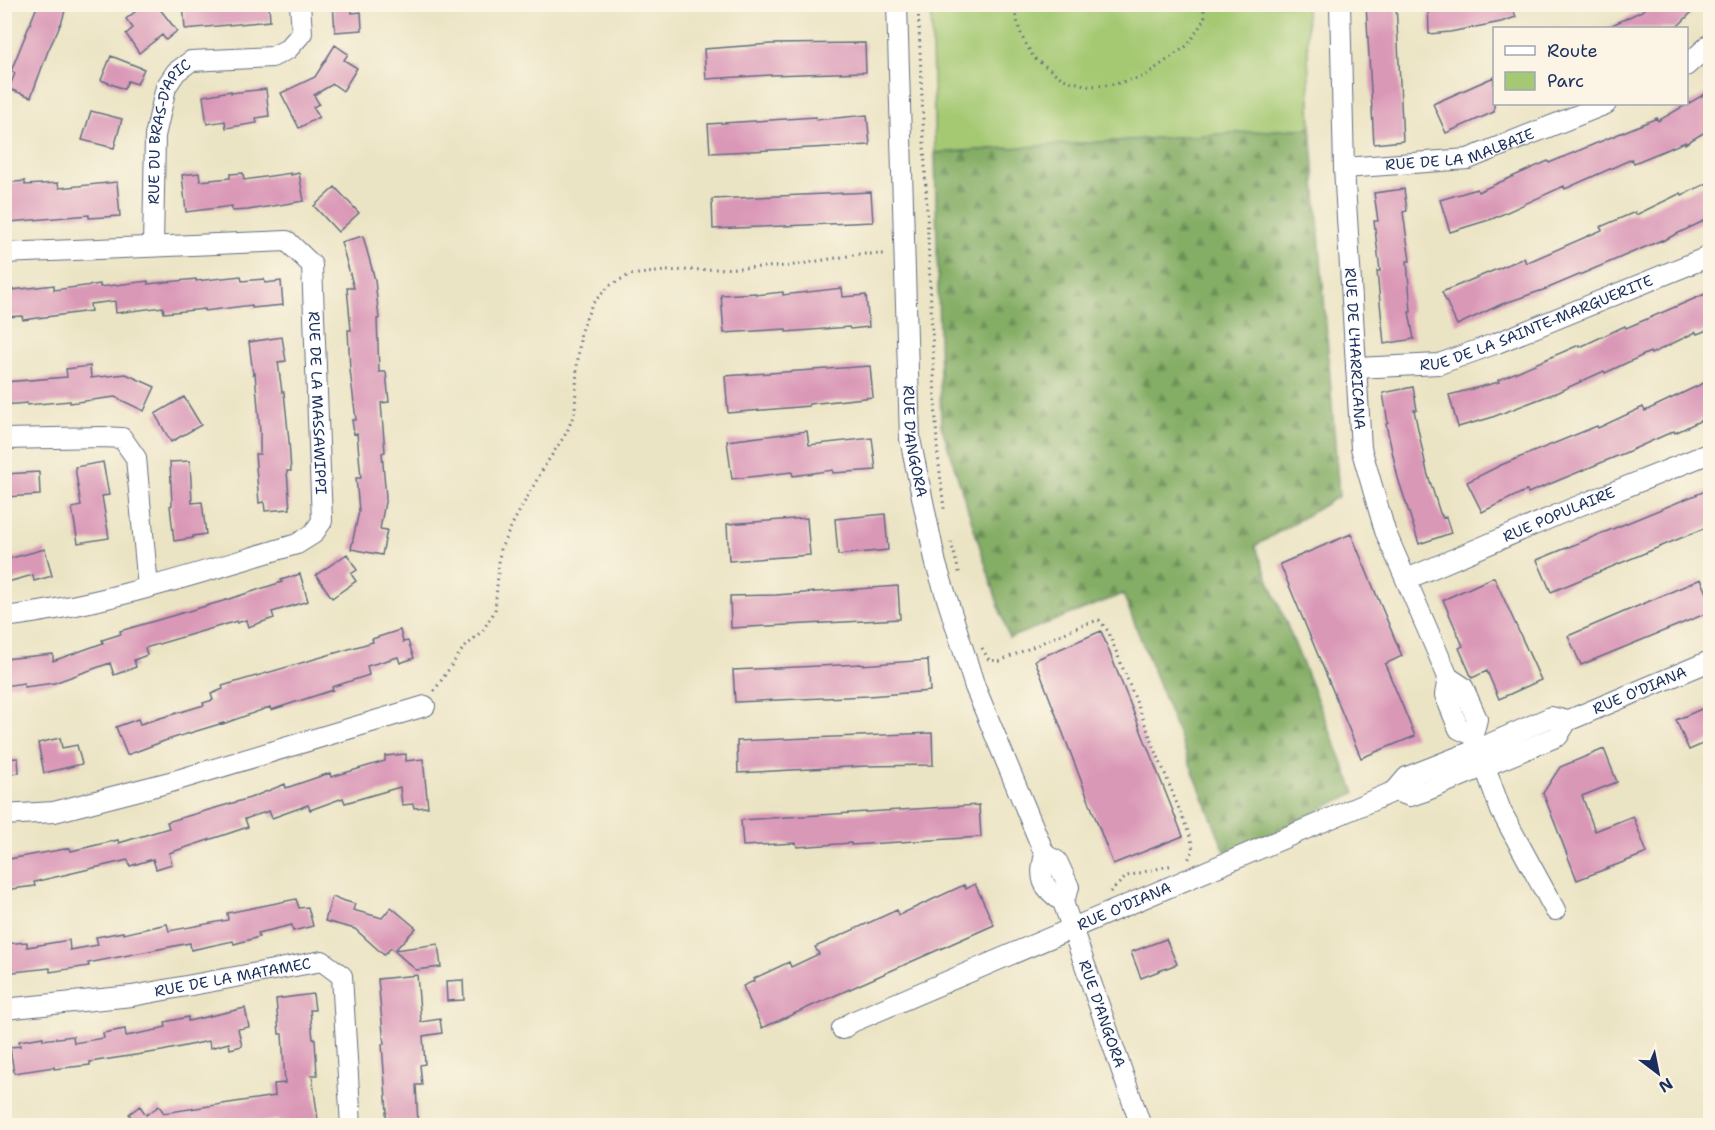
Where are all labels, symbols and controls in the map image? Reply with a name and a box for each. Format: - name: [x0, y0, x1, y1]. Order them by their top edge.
- legend: [1493, 27, 1688, 105]
- text: Route: [1547, 39, 1598, 63]
- street label: RUE DU BRAS-D'APIC: [144, 54, 195, 205]
- text: Parc: [1547, 69, 1584, 93]
- street label: RUE DE LA MALBAIE: [1385, 124, 1537, 175]
- street label: RUE DE L'HARRICANA: [1340, 267, 1370, 430]
- street label: RUE DE LA SAINTE-MARGUERITE: [1419, 270, 1656, 375]
- street label: RUE DE LA MASSAWIPPI: [304, 311, 331, 495]
- street label: RUE D'ANGORA: [898, 385, 932, 499]
- street label: RUE POPULAIRE: [1500, 482, 1618, 547]
- street label: RUE O'DIANA: [1590, 662, 1690, 719]
- street label: RUE O'DIANA: [1074, 877, 1174, 935]
- street label: RUE DE LA MATAMEC: [153, 953, 312, 1002]
- street label: RUE D'ANGORA: [1074, 957, 1130, 1071]
- north arrow: [1628, 1043, 1688, 1103]
- text: N: [1655, 1073, 1677, 1098]

